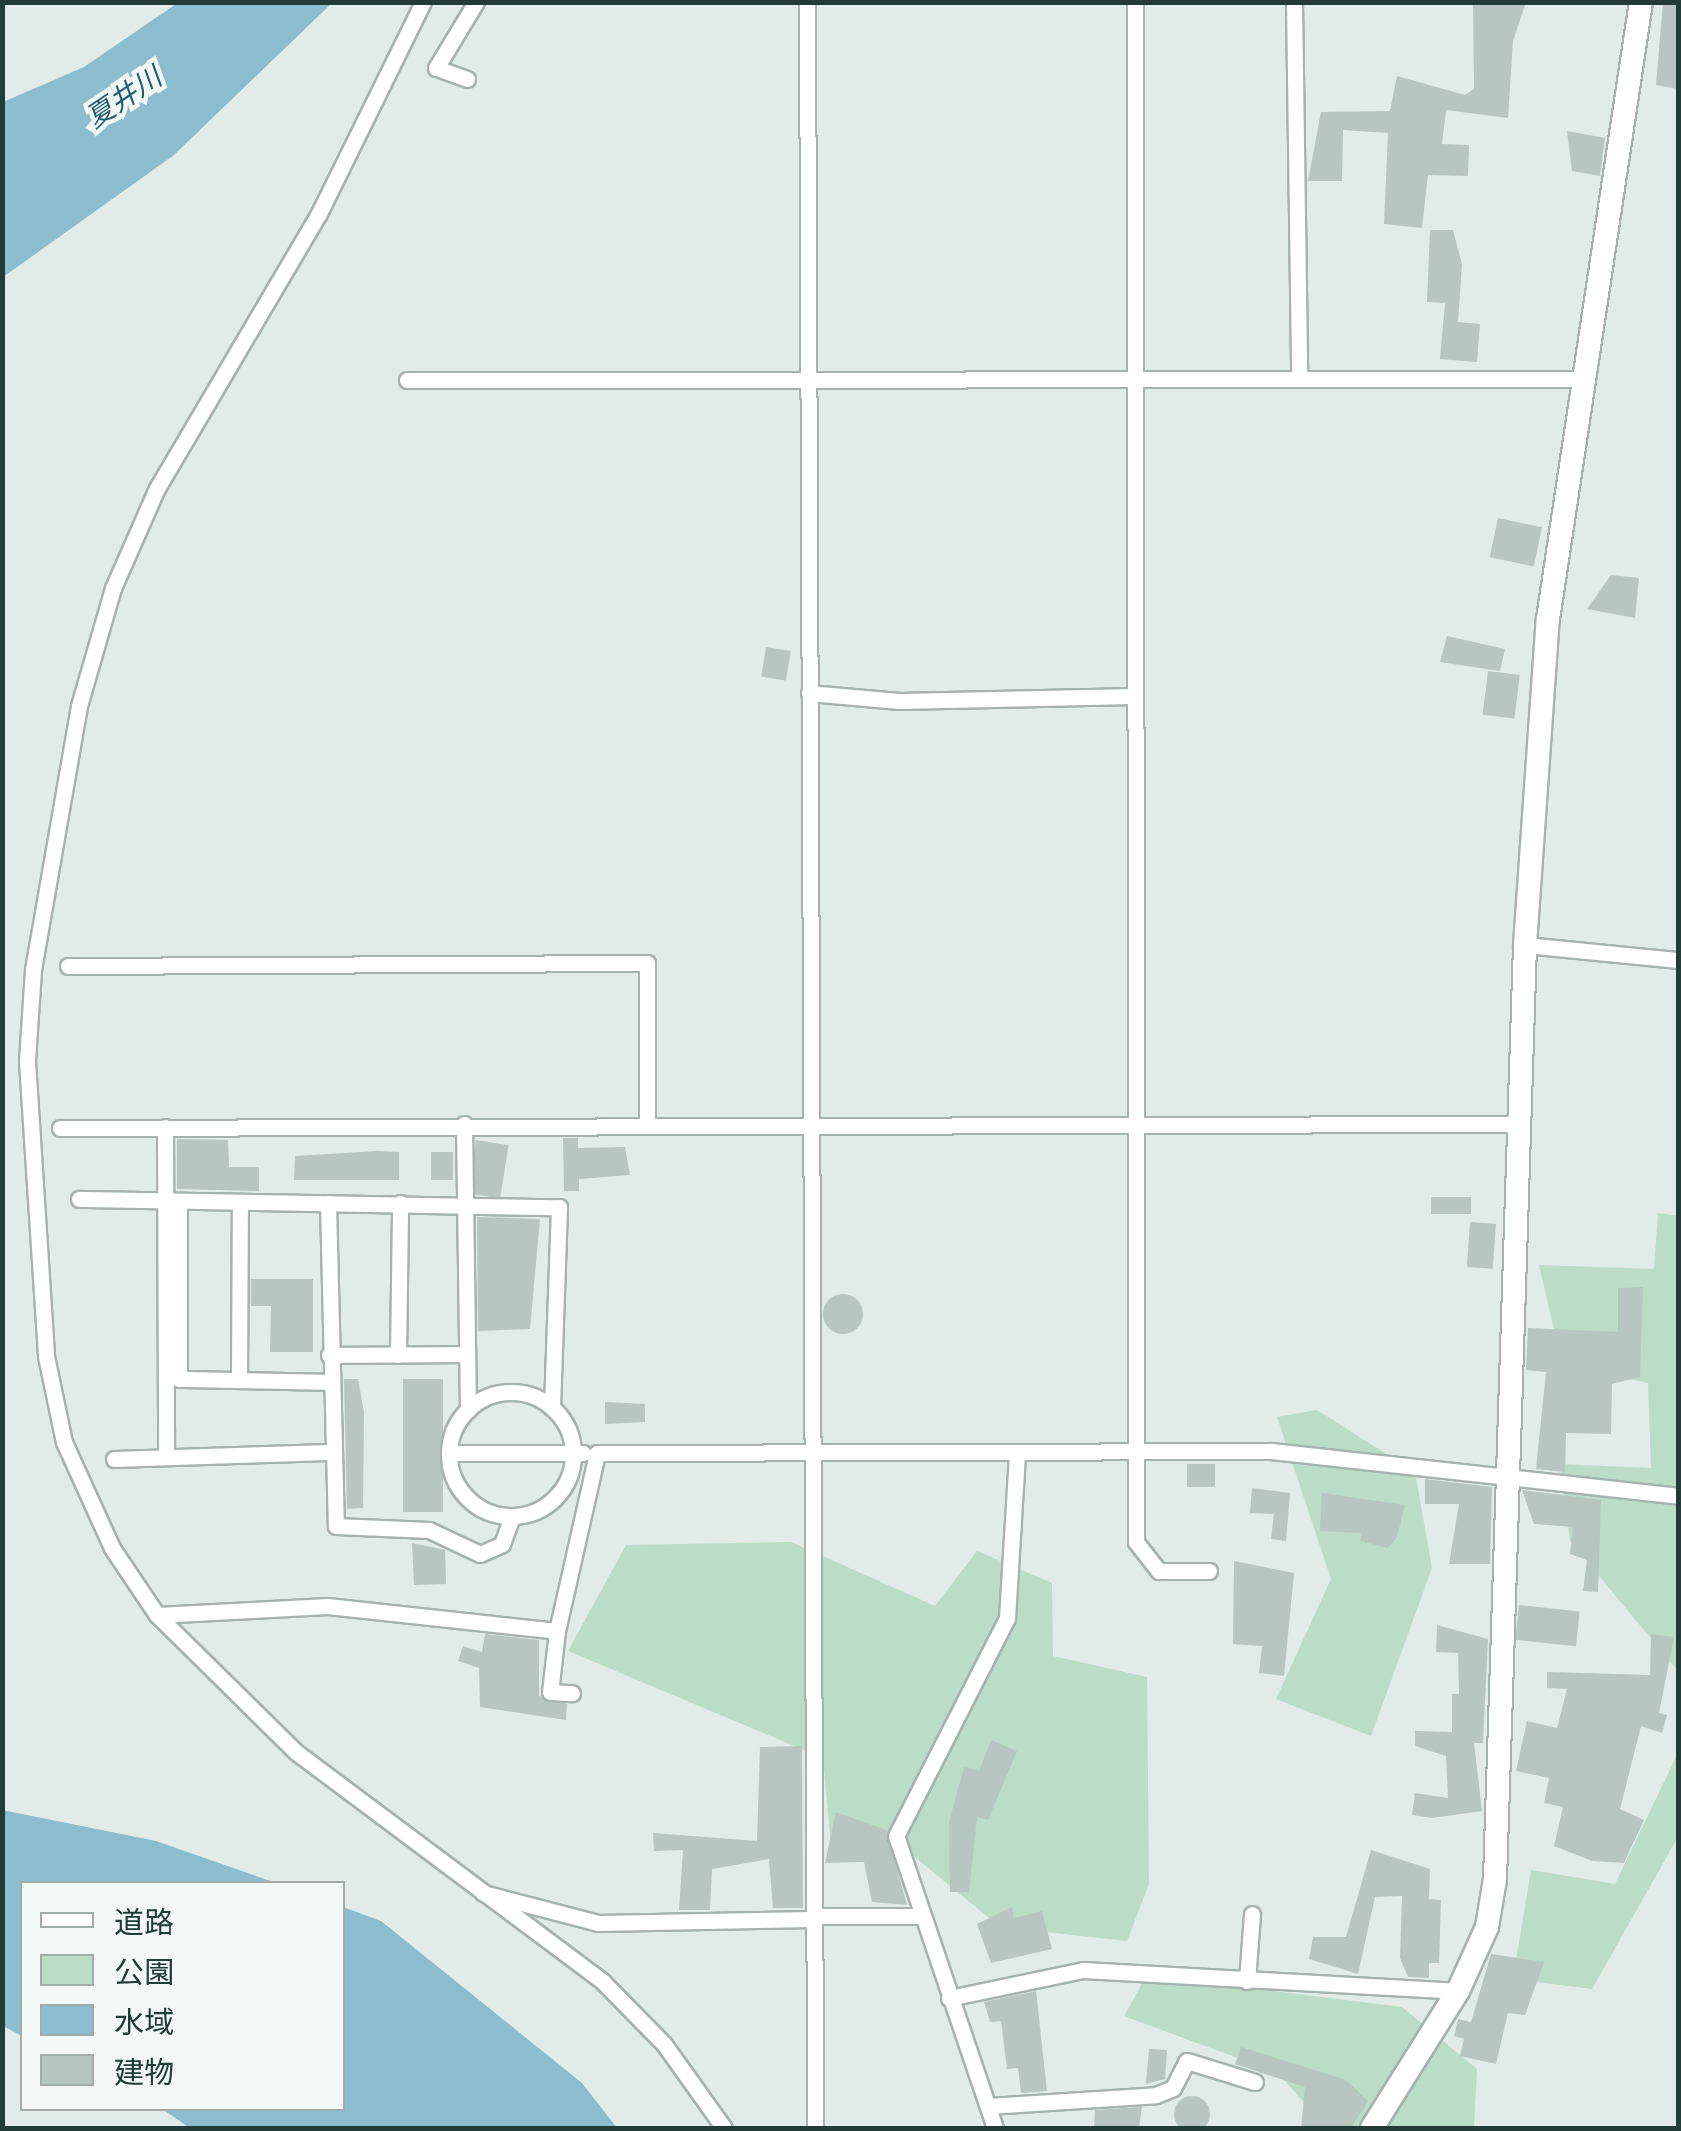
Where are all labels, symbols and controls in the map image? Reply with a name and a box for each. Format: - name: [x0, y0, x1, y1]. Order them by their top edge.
- water label: 夏井川: [80, 61, 168, 135]
- legend: [20, 1881, 345, 2111]
- text: 道路: [114, 1905, 174, 1942]
- text: 公園: [114, 1955, 174, 1992]
- text: 水域: [114, 2005, 174, 2042]
- text: 建物: [114, 2055, 174, 2092]

